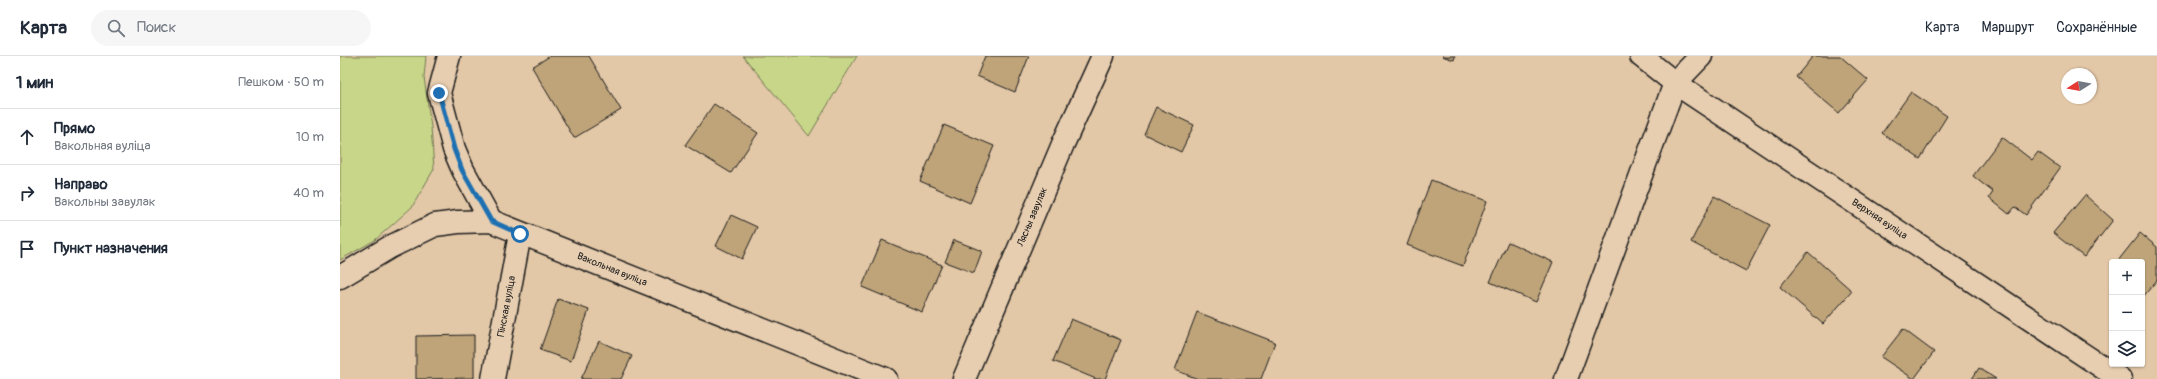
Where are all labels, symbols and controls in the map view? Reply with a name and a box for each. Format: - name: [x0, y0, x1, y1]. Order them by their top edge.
- search box: [91, 10, 371, 46]
- text: Карта: [20, 16, 67, 40]
- icon: search: [105, 17, 127, 39]
- text: Поиск: [137, 18, 176, 37]
- text: Карта: [1925, 19, 1960, 36]
- text: Маршрут: [1982, 19, 2034, 36]
- text: Сохранённые: [2056, 19, 2137, 36]
- north arrow: [2061, 68, 2097, 104]
- text: 1 мин: [16, 72, 54, 93]
- text: Пешком · 50 m: [238, 74, 324, 90]
- route end: [430, 84, 448, 102]
- text: Прямо: [54, 119, 95, 138]
- icon: ahead: [16, 126, 38, 148]
- text: 10 m: [296, 129, 324, 145]
- text: Вакольная вуліца: [54, 138, 151, 154]
- text: Направо: [54, 175, 108, 194]
- icon: right: [16, 182, 38, 204]
- text: 40 m: [293, 185, 324, 201]
- street label: Лясны завулак: [1014, 185, 1050, 249]
- text: Вакольны завулак: [54, 194, 155, 210]
- street label: Верхняя вуліца: [1849, 196, 1910, 242]
- route start: [511, 225, 529, 243]
- icon: arrive: [16, 238, 38, 260]
- text: Пункт назначения: [54, 239, 168, 258]
- street label: Вакольная вуліца: [575, 250, 649, 289]
- map controls: [2109, 259, 2145, 367]
- button: +: [2109, 259, 2145, 295]
- street label: Пінская вуліца: [495, 274, 518, 338]
- button: −: [2109, 295, 2145, 331]
- button: layers: [2109, 331, 2145, 367]

